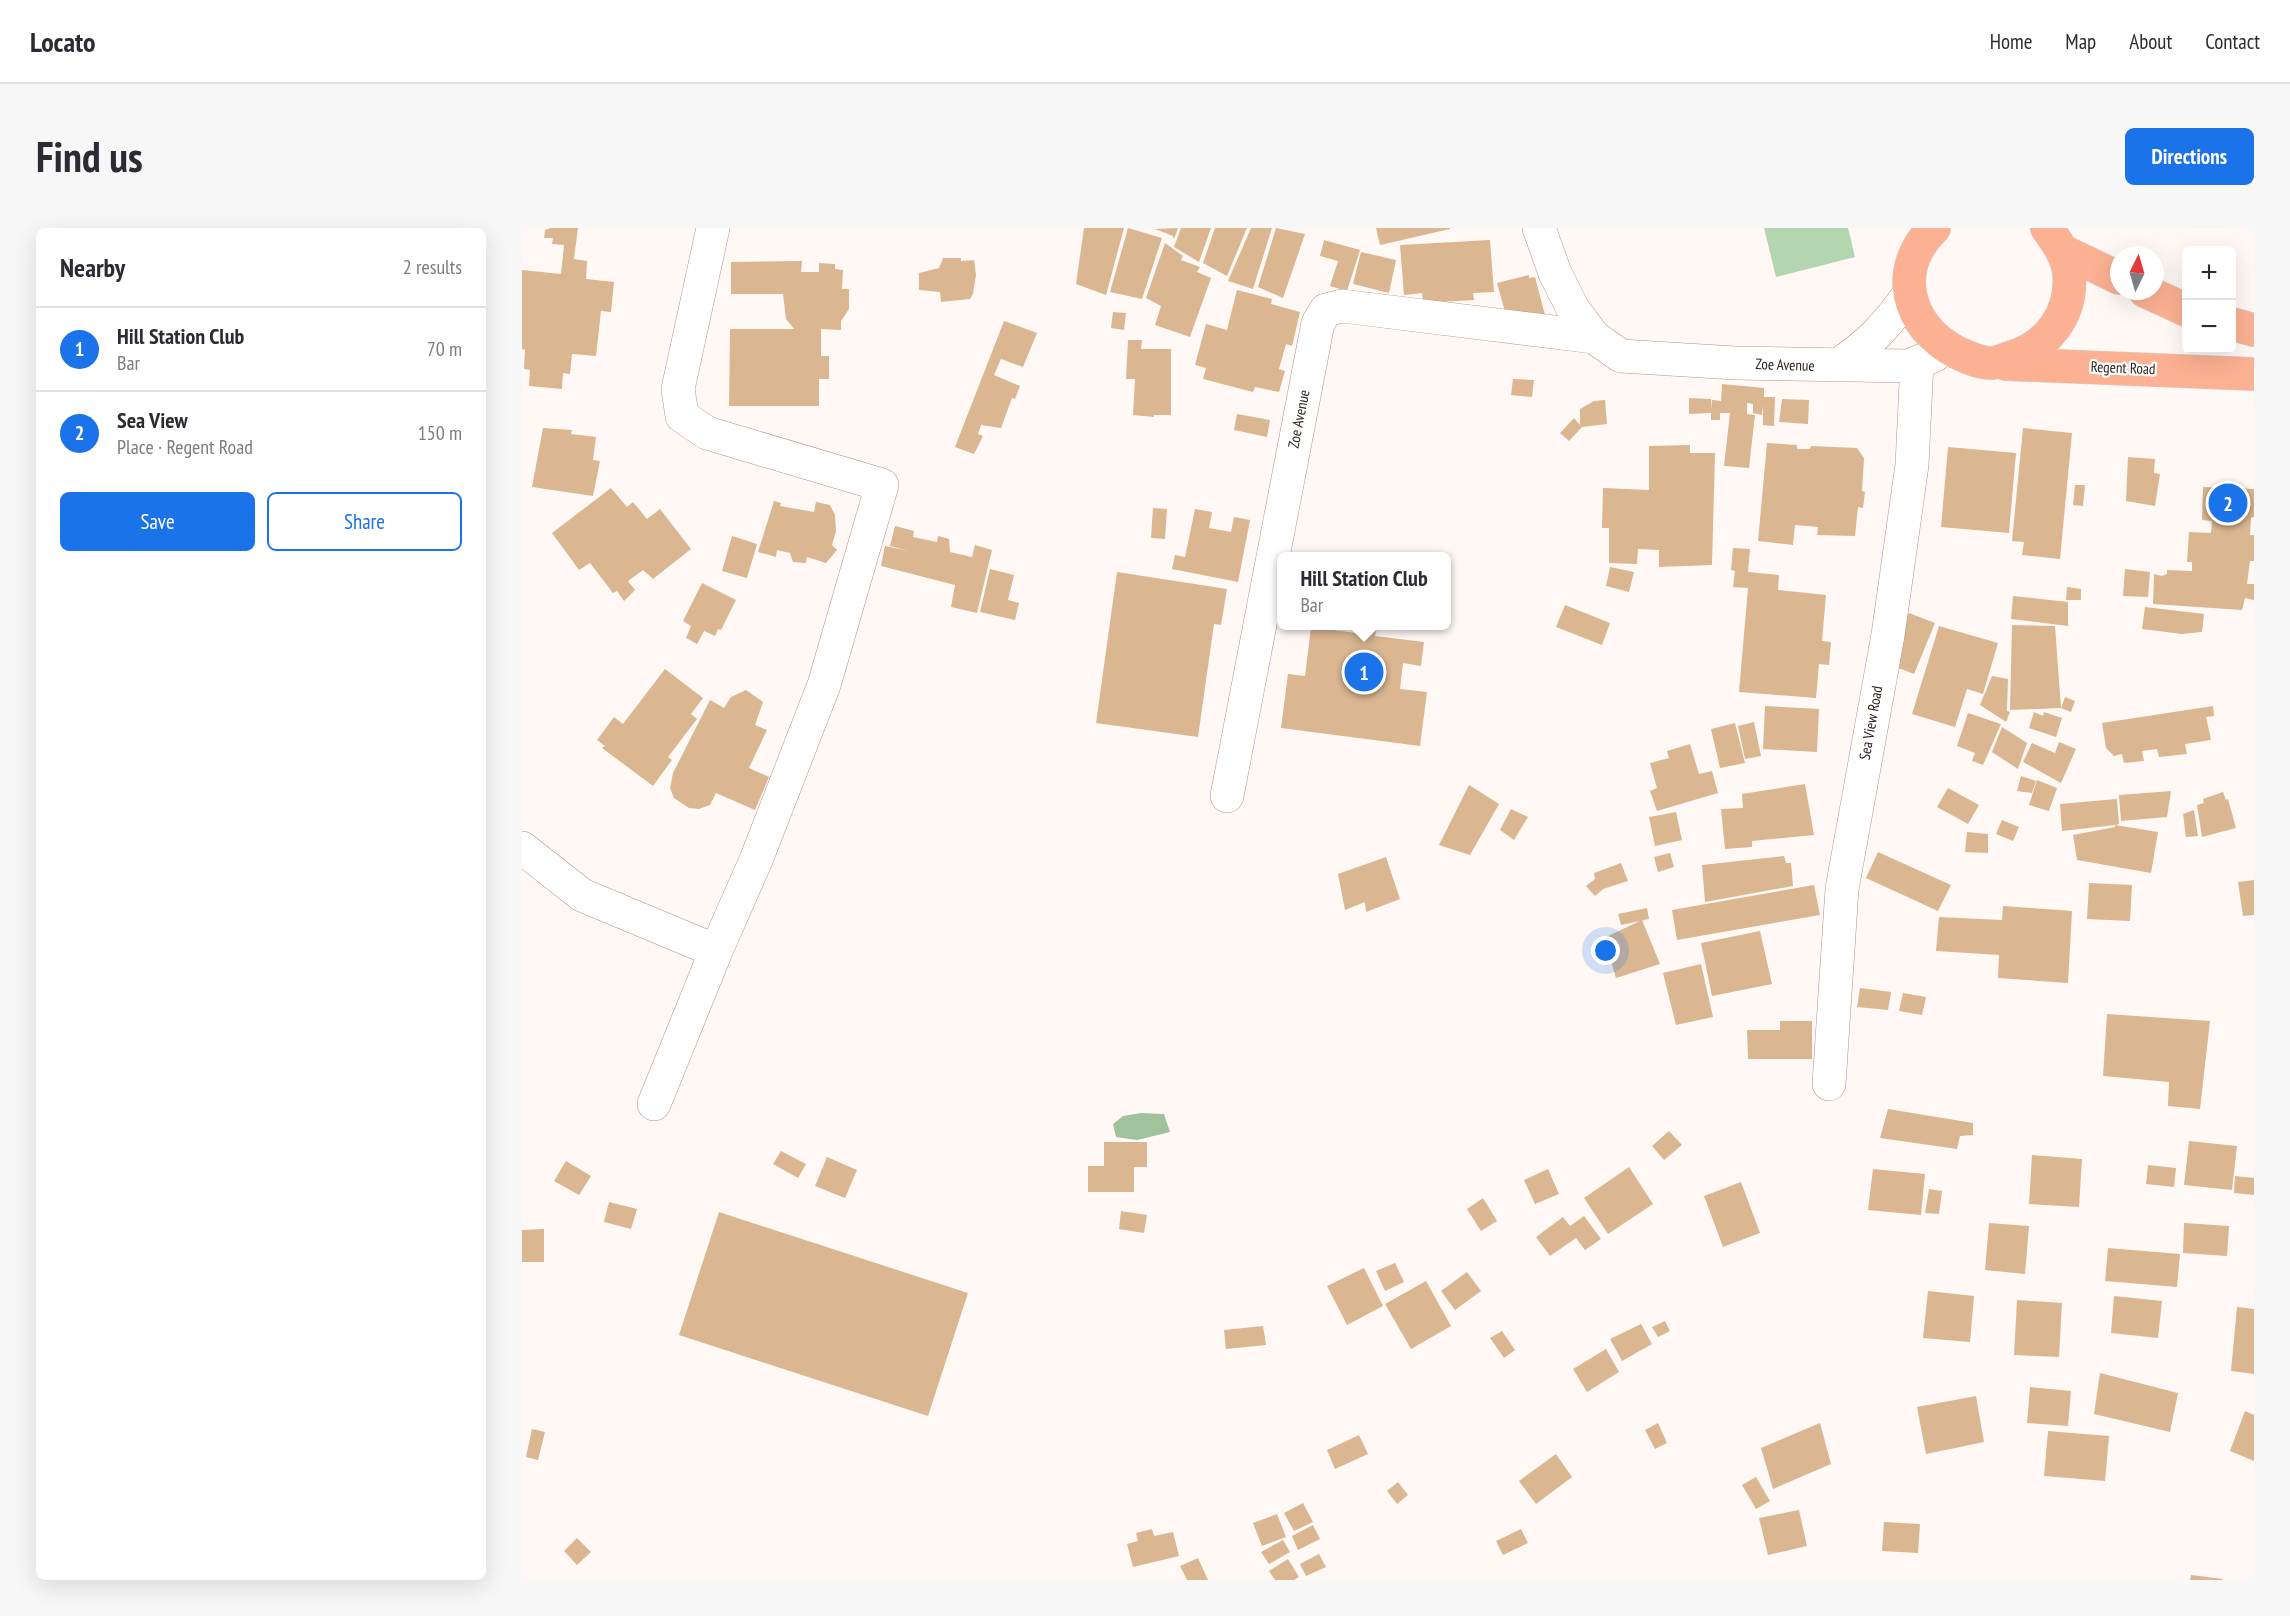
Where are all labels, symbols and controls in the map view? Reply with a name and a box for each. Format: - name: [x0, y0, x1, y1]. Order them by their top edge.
- text: Locato: [30, 23, 96, 60]
- text: Home: [1990, 28, 2032, 55]
- text: Map: [2065, 28, 2096, 55]
- text: About: [2129, 28, 2172, 55]
- text: Contact: [2205, 28, 2260, 55]
- button: Directions: [2125, 128, 2254, 185]
- text: Find us: [36, 129, 143, 184]
- north arrow: [2110, 246, 2164, 300]
- map controls: [2182, 246, 2236, 354]
- button: +: [2182, 246, 2236, 300]
- text: Nearby: [60, 251, 125, 284]
- text: 2 results: [403, 254, 462, 280]
- button: −: [2182, 300, 2236, 354]
- text: Hill Station Club: [117, 322, 244, 350]
- text: 1: [75, 336, 84, 362]
- text: 70 m: [427, 336, 462, 362]
- text: Bar: [117, 350, 140, 376]
- street label: Zoe Avenue: [1755, 354, 1815, 375]
- street label: Regent Road: [2090, 357, 2156, 378]
- street label: Zoe Avenue: [1284, 388, 1314, 450]
- text: Sea View: [117, 406, 188, 434]
- text: 2: [75, 420, 84, 446]
- text: 150 m: [418, 420, 462, 446]
- text: Place · Regent Road: [117, 434, 253, 460]
- pin: 2: [2208, 480, 2248, 526]
- button: Save: [60, 492, 255, 551]
- button: Share: [267, 492, 462, 551]
- popup: [1277, 552, 1451, 630]
- text: Hill Station Club: [1300, 564, 1428, 592]
- text: Bar: [1300, 592, 1323, 618]
- pin: 1: [1344, 650, 1384, 694]
- street label: Sea View Road: [1855, 684, 1886, 762]
- your location: [1591, 936, 1620, 965]

